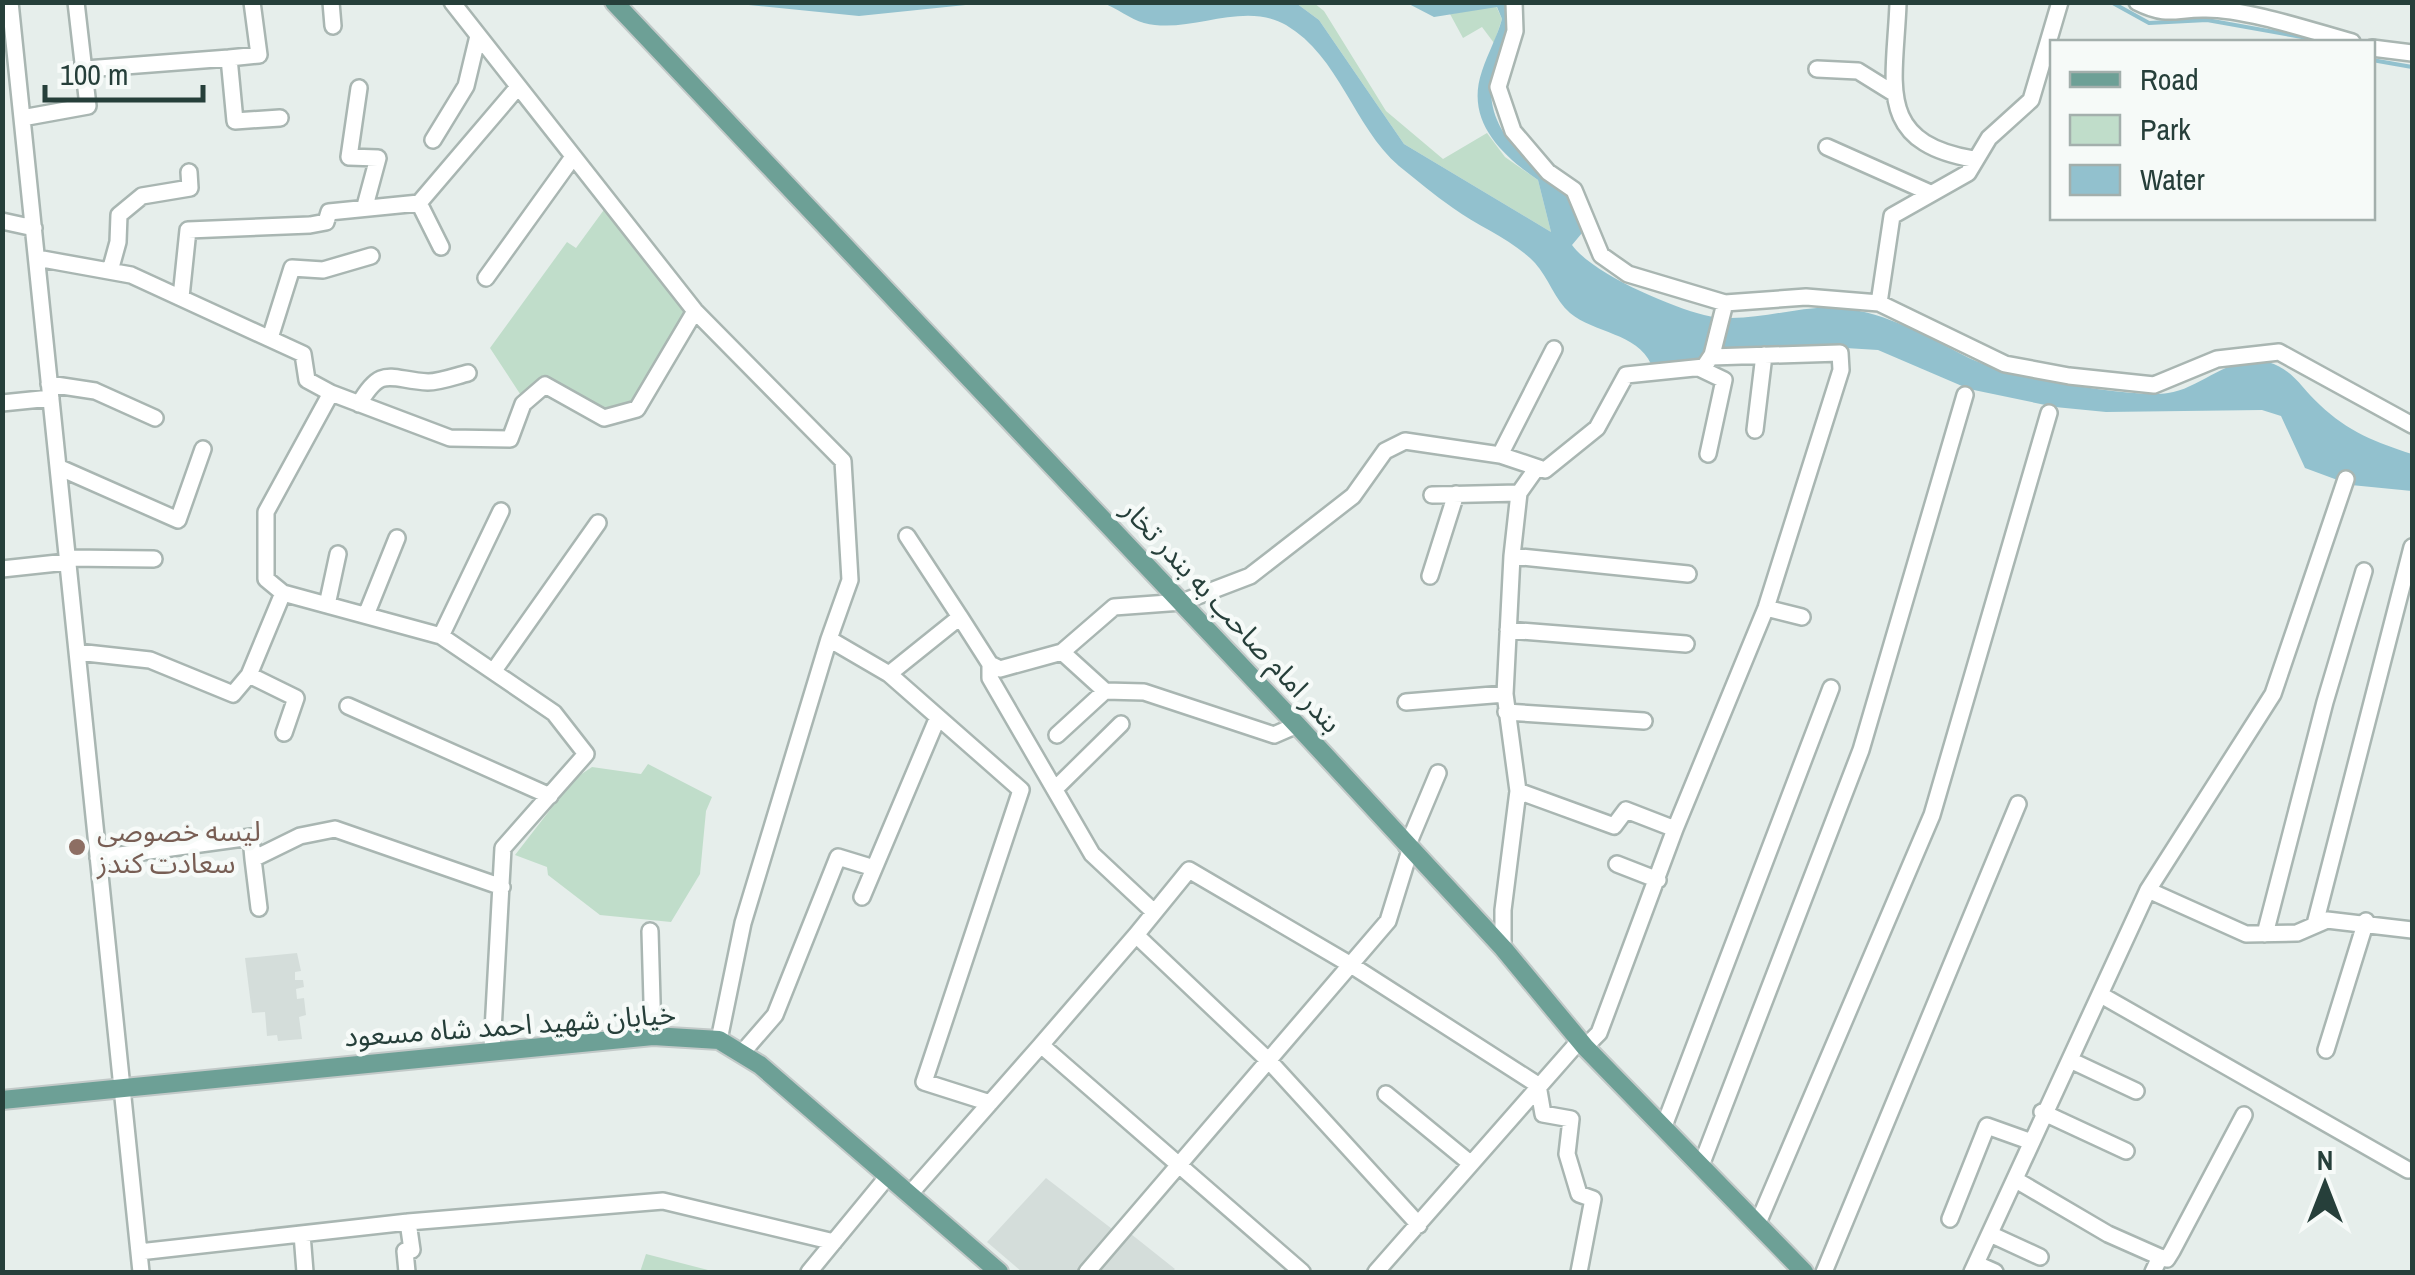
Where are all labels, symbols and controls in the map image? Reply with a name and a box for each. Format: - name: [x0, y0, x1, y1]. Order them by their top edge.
- scale bar: [45, 40, 202, 102]
- legend: [2050, 40, 2375, 220]
- text: 100 m: [60, 54, 128, 94]
- text: Road: [2140, 59, 2199, 99]
- text: Park: [2140, 109, 2191, 149]
- text: Water: [2140, 159, 2206, 199]
- street label: بندر امام صاحب به بندر تخار: [1112, 490, 1350, 742]
- place label: لیسه خصوصی سعادت کندز: [96, 812, 261, 882]
- marker: لیسه خصوصی سعادت کندز: [66, 836, 88, 858]
- street label: خیابان شهید احمد شاه مسعود: [343, 994, 677, 1056]
- north arrow: [2275, 1135, 2375, 1235]
- text: N: [2317, 1141, 2333, 1179]

